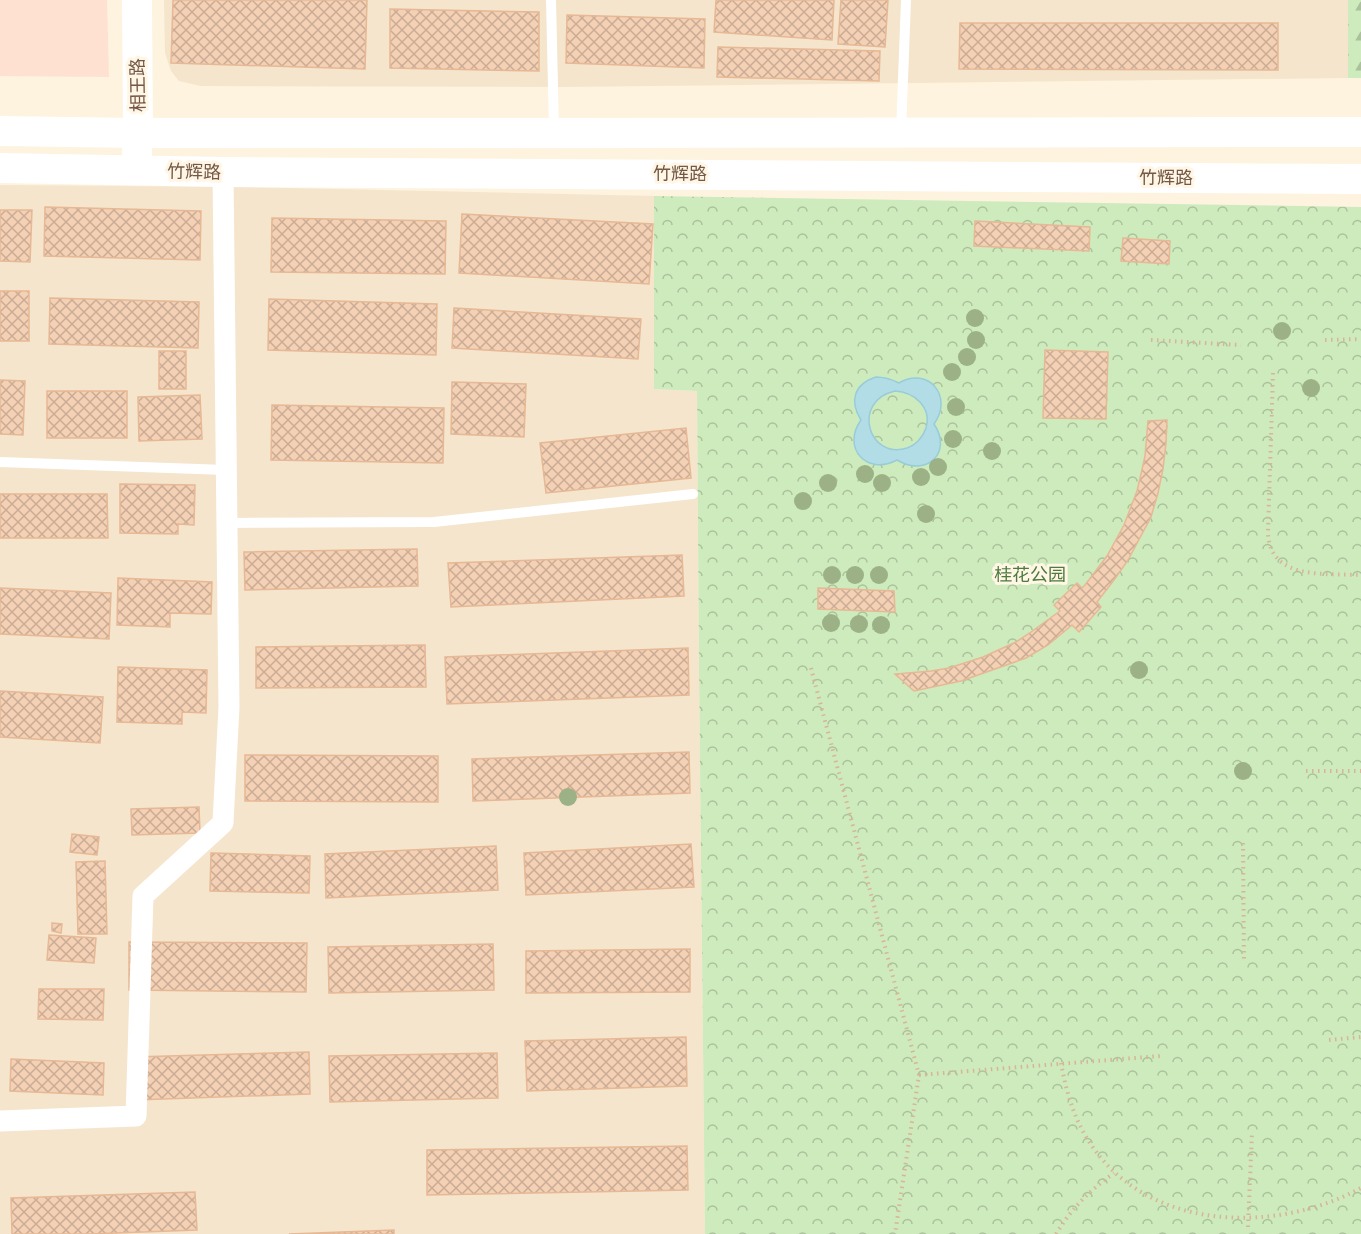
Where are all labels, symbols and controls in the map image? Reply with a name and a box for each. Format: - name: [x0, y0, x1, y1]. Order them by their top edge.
- street label: 相王路: [126, 58, 150, 112]
- street label: 竹辉路: [167, 160, 221, 184]
- street label: 竹辉路: [653, 162, 707, 186]
- street label: 竹辉路: [1139, 166, 1193, 190]
- park label: 桂花公园: [994, 563, 1066, 587]

